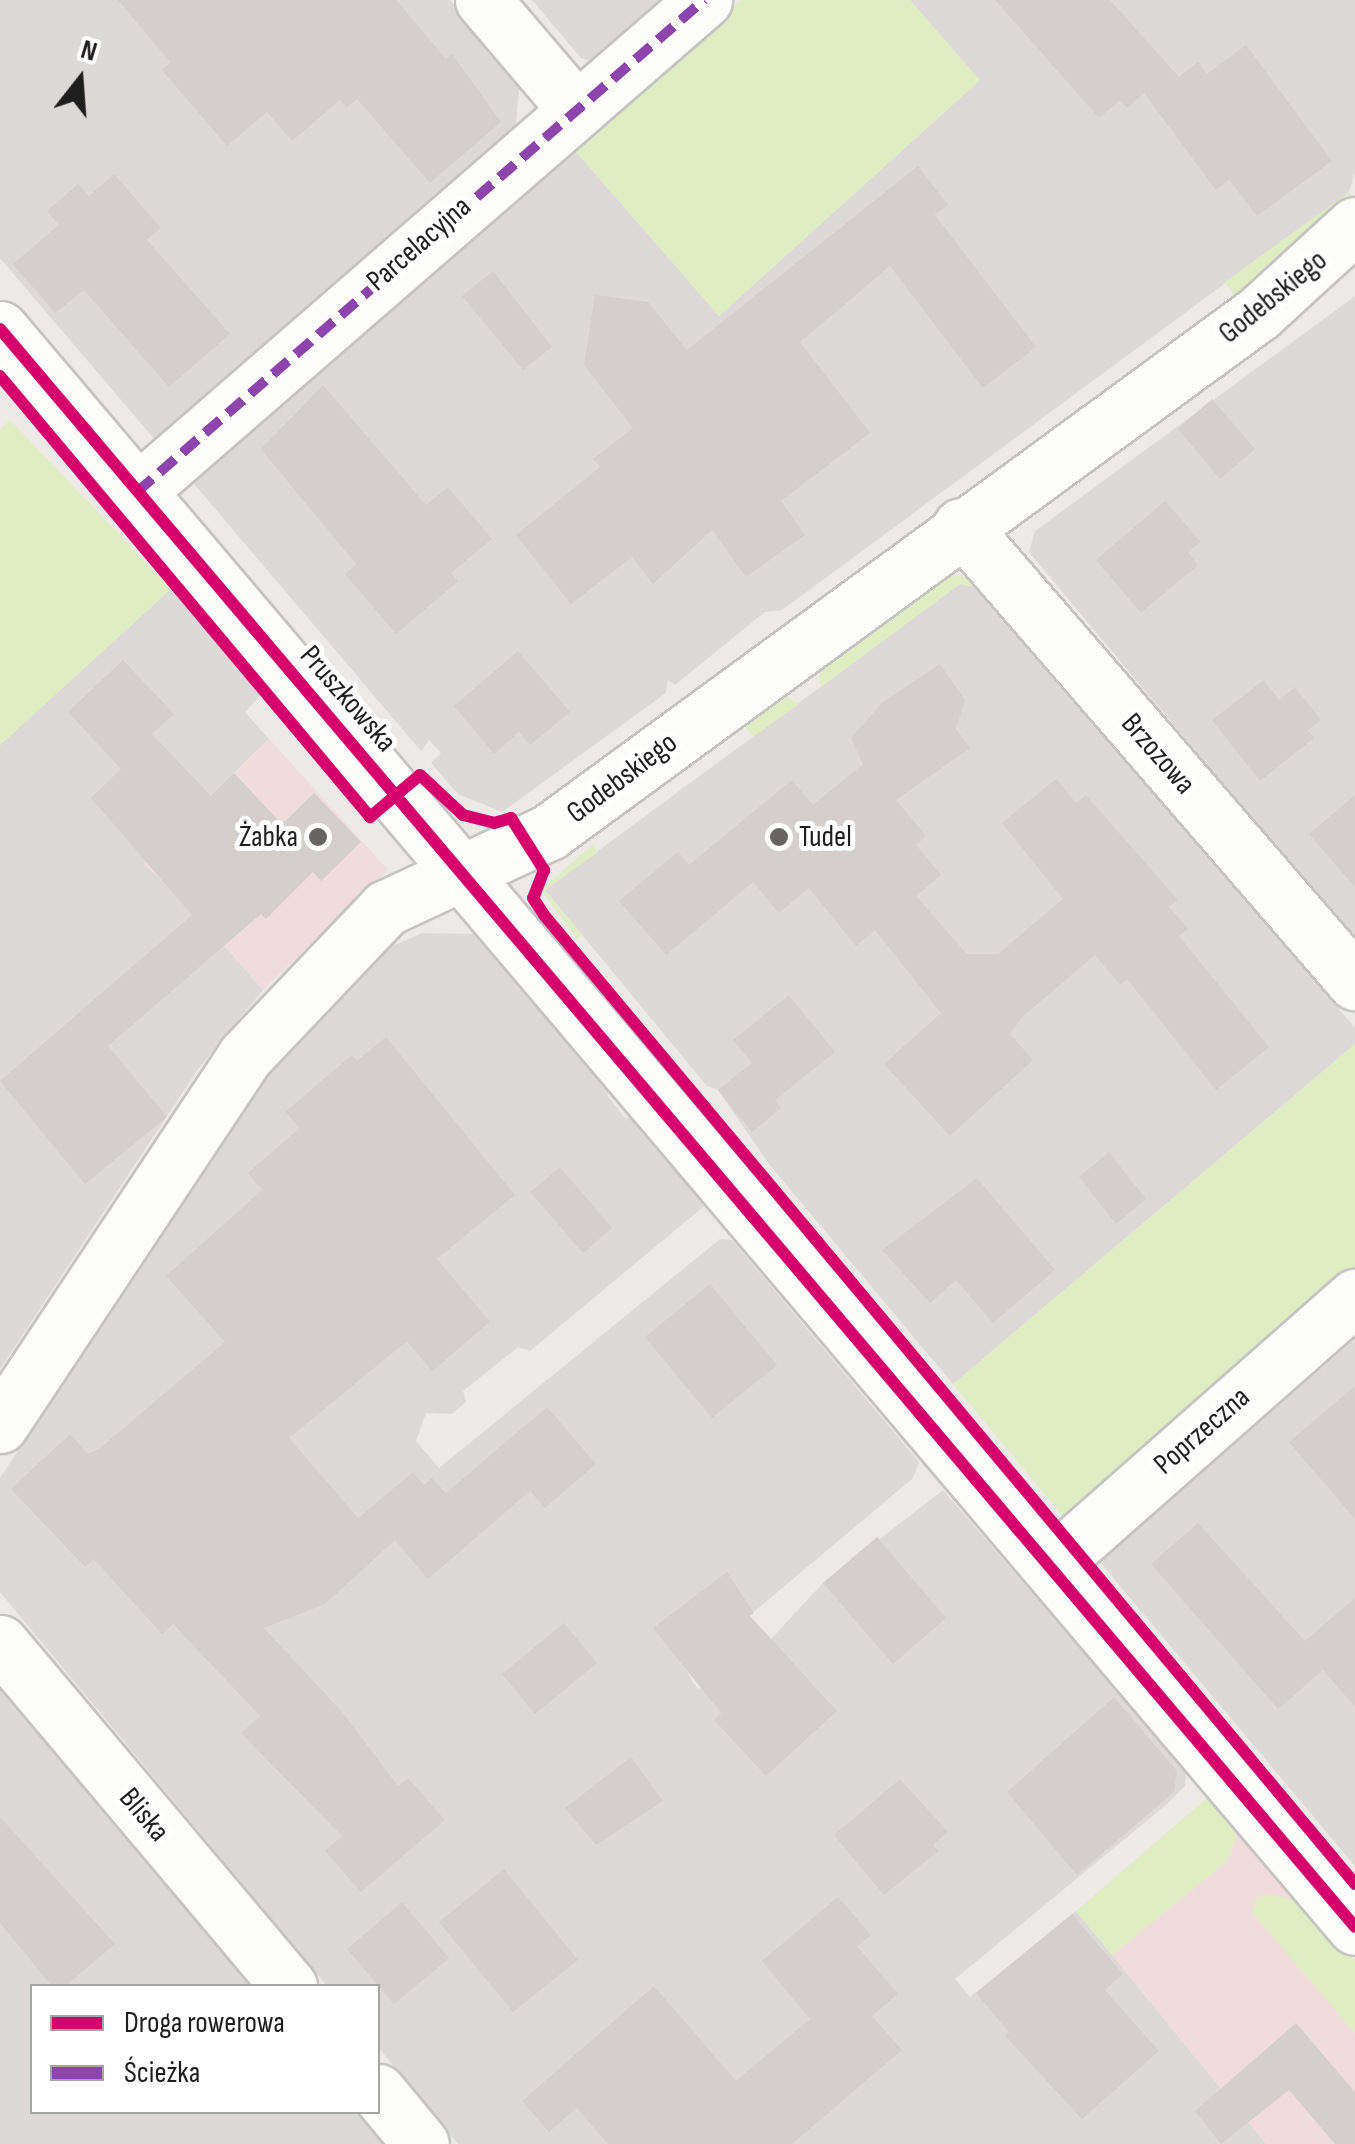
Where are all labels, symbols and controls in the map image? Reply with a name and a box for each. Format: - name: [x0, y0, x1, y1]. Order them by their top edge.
- north arrow: [30, 30, 130, 130]
- text: N: [77, 33, 101, 69]
- street label: Parcelacyjna: [360, 189, 478, 299]
- street label: Godebskiego: [1212, 243, 1334, 351]
- street label: Pruszkowska: [292, 639, 404, 759]
- street label: Brzozowa: [1113, 706, 1203, 802]
- street label: Godebskiego: [560, 725, 684, 831]
- place label: Żabka: [239, 819, 298, 855]
- place label: Tudel: [799, 819, 852, 855]
- marker: Żabka: [307, 826, 329, 848]
- marker: Tudel: [768, 826, 790, 848]
- street label: Poprzeczna: [1147, 1380, 1257, 1482]
- street label: Bliska: [111, 1781, 177, 1849]
- legend: [30, 1984, 380, 2114]
- text: Droga rowerowa: [124, 2005, 285, 2041]
- text: Ścieżka: [124, 2055, 200, 2091]

